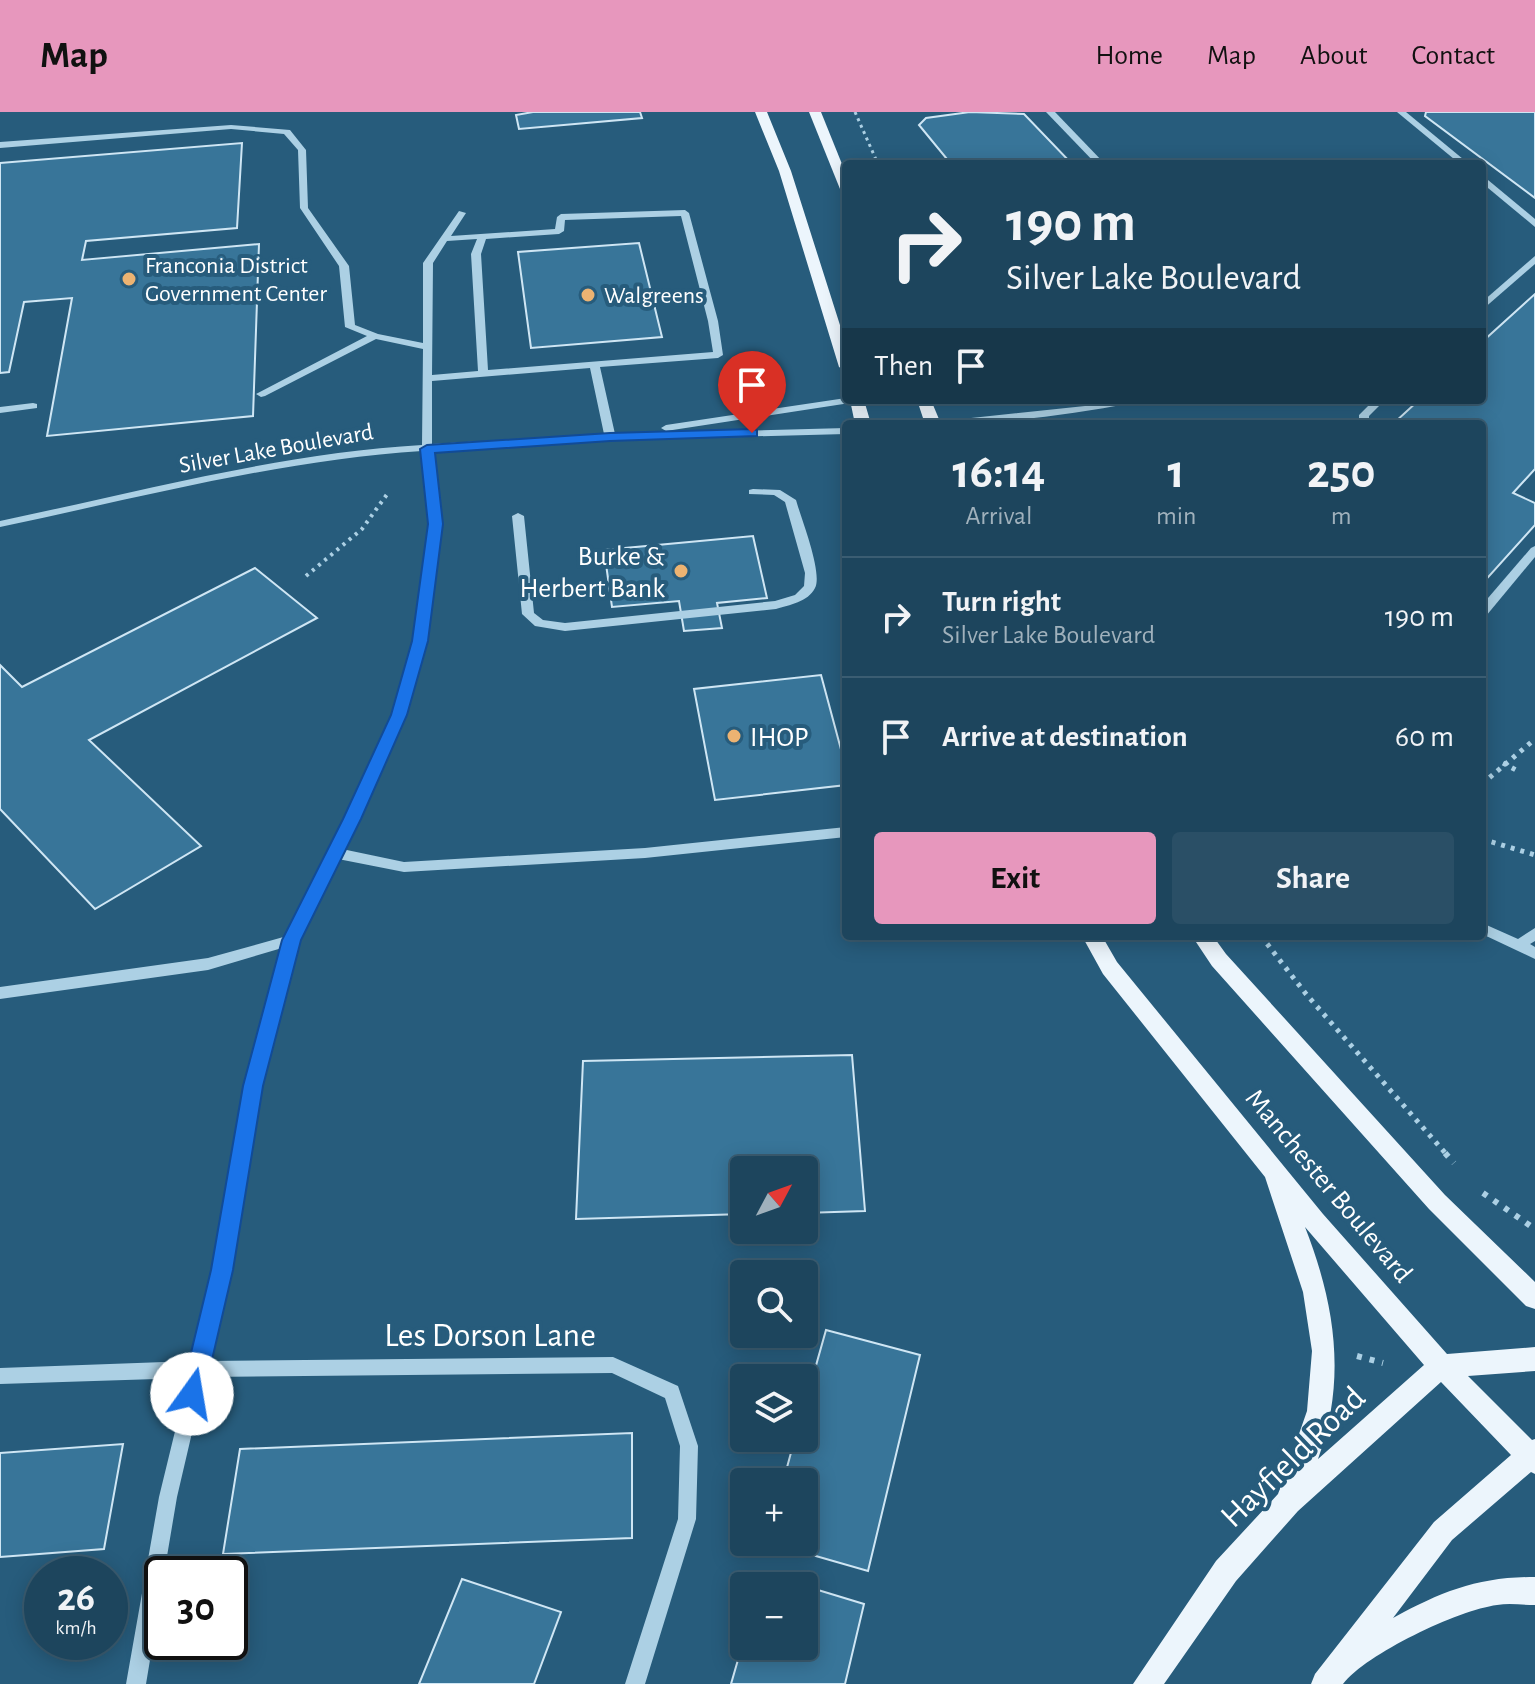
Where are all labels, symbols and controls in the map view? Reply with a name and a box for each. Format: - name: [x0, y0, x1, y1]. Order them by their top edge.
- text: Map: [40, 37, 108, 75]
- text: Home: [1096, 42, 1163, 70]
- text: Map: [1207, 42, 1256, 70]
- text: About: [1300, 42, 1368, 70]
- text: Contact: [1412, 42, 1495, 70]
- icon: right: [874, 192, 978, 296]
- text: 190 m: [1006, 195, 1136, 251]
- place label: Franconia District Government Center: [145, 254, 327, 306]
- text: Silver Lake Boulevard: [1006, 260, 1301, 296]
- marker: Franconia District Government Center: [120, 270, 138, 288]
- place label: Walgreens: [604, 284, 704, 308]
- marker: Walgreens: [579, 286, 597, 304]
- icon: arrive: [949, 344, 993, 388]
- pin: [718, 351, 786, 433]
- text: Then: [874, 351, 933, 381]
- icon: arrive: [730, 363, 774, 407]
- street label: Silver Lake Boulevard: [177, 420, 375, 478]
- text: 16:14: [953, 449, 1045, 497]
- text: 1: [1168, 449, 1185, 497]
- text: 250: [1307, 449, 1375, 497]
- text: Arrival: [966, 503, 1032, 529]
- text: min: [1156, 503, 1197, 529]
- text: m: [1331, 503, 1352, 529]
- place label: Burke & Herbert Bank: [520, 543, 666, 603]
- marker: Burke & Herbert Bank: [672, 562, 690, 580]
- text: Turn right: [942, 587, 1061, 617]
- icon: right: [874, 595, 918, 639]
- text: 190 m: [1385, 602, 1454, 632]
- text: Silver Lake Boulevard: [942, 622, 1155, 648]
- icon: arrive: [874, 715, 918, 759]
- text: Arrive at destination: [942, 722, 1188, 752]
- text: 60 m: [1395, 722, 1454, 752]
- place label: IHOP: [750, 724, 809, 752]
- marker: IHOP: [725, 727, 743, 745]
- button: Exit: [874, 832, 1156, 924]
- button: Share: [1172, 832, 1454, 924]
- street label: Manchester Boulevard: [1240, 1084, 1417, 1288]
- north arrow: [730, 1156, 818, 1244]
- map controls: [730, 1156, 818, 1660]
- button: search: [730, 1260, 818, 1348]
- street label: Les Dorson Lane: [384, 1319, 596, 1353]
- position arrow: [150, 1352, 234, 1436]
- button: layers: [730, 1364, 818, 1452]
- street label: Hayfield Road: [1215, 1381, 1372, 1534]
- button: +: [730, 1468, 818, 1556]
- speed limit sign: 30: [144, 1556, 248, 1660]
- button: −: [730, 1572, 818, 1660]
- text: 26: [57, 1578, 95, 1618]
- text: km/h: [55, 1618, 97, 1638]

